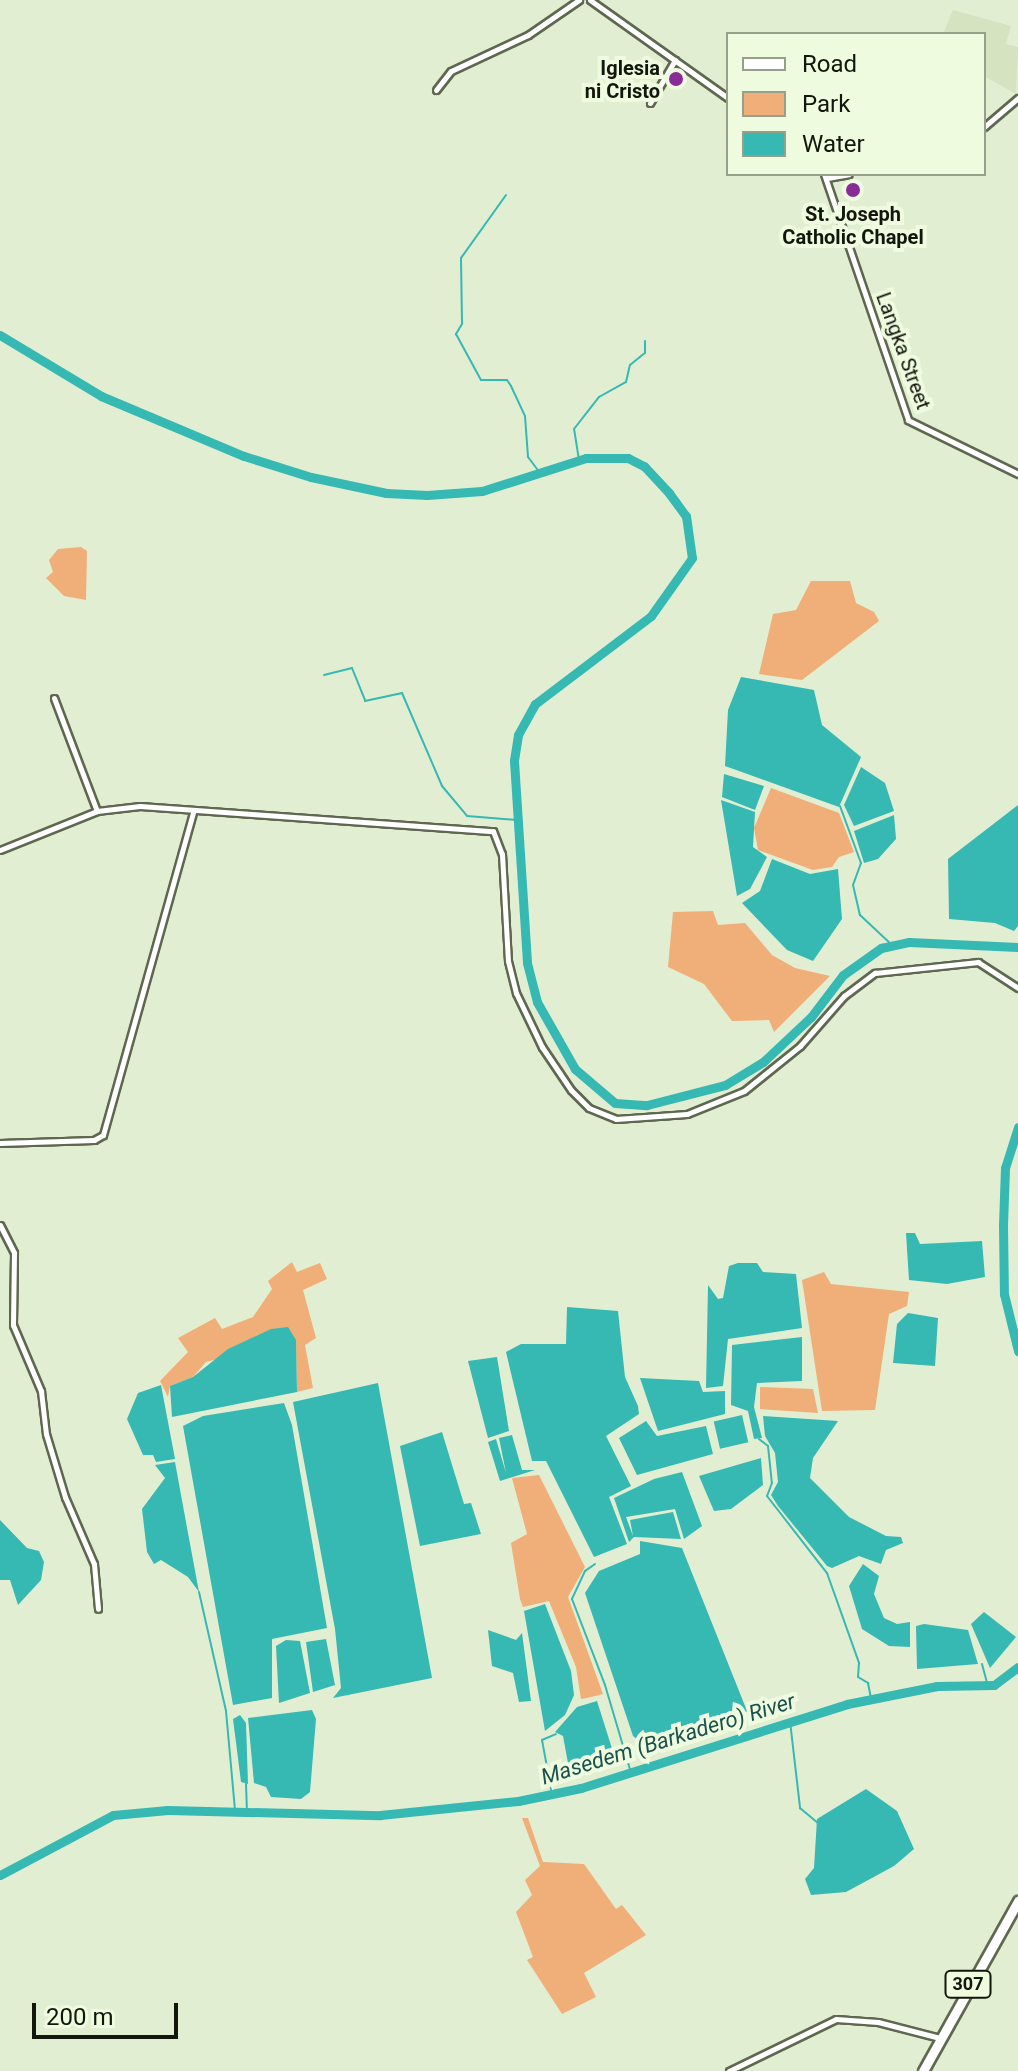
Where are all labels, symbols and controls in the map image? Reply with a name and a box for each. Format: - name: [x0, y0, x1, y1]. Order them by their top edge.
- legend: [726, 32, 986, 176]
- text: Road: [802, 50, 857, 78]
- place label: Iglesia ni Cristo: [585, 56, 660, 103]
- marker: Iglesia ni Cristo: [667, 70, 685, 88]
- text: Park: [802, 90, 850, 118]
- text: Water: [802, 130, 865, 158]
- marker: St. Joseph Catholic Chapel: [844, 181, 862, 199]
- place label: St. Joseph Catholic Chapel: [782, 202, 924, 249]
- street label: Langka Street: [871, 289, 935, 413]
- water label: Masedem (Barkadero) River: [538, 1688, 798, 1790]
- road number: 307: [944, 1970, 992, 1998]
- scale bar: [36, 1987, 182, 2037]
- text: 200 m: [46, 2003, 113, 2031]

